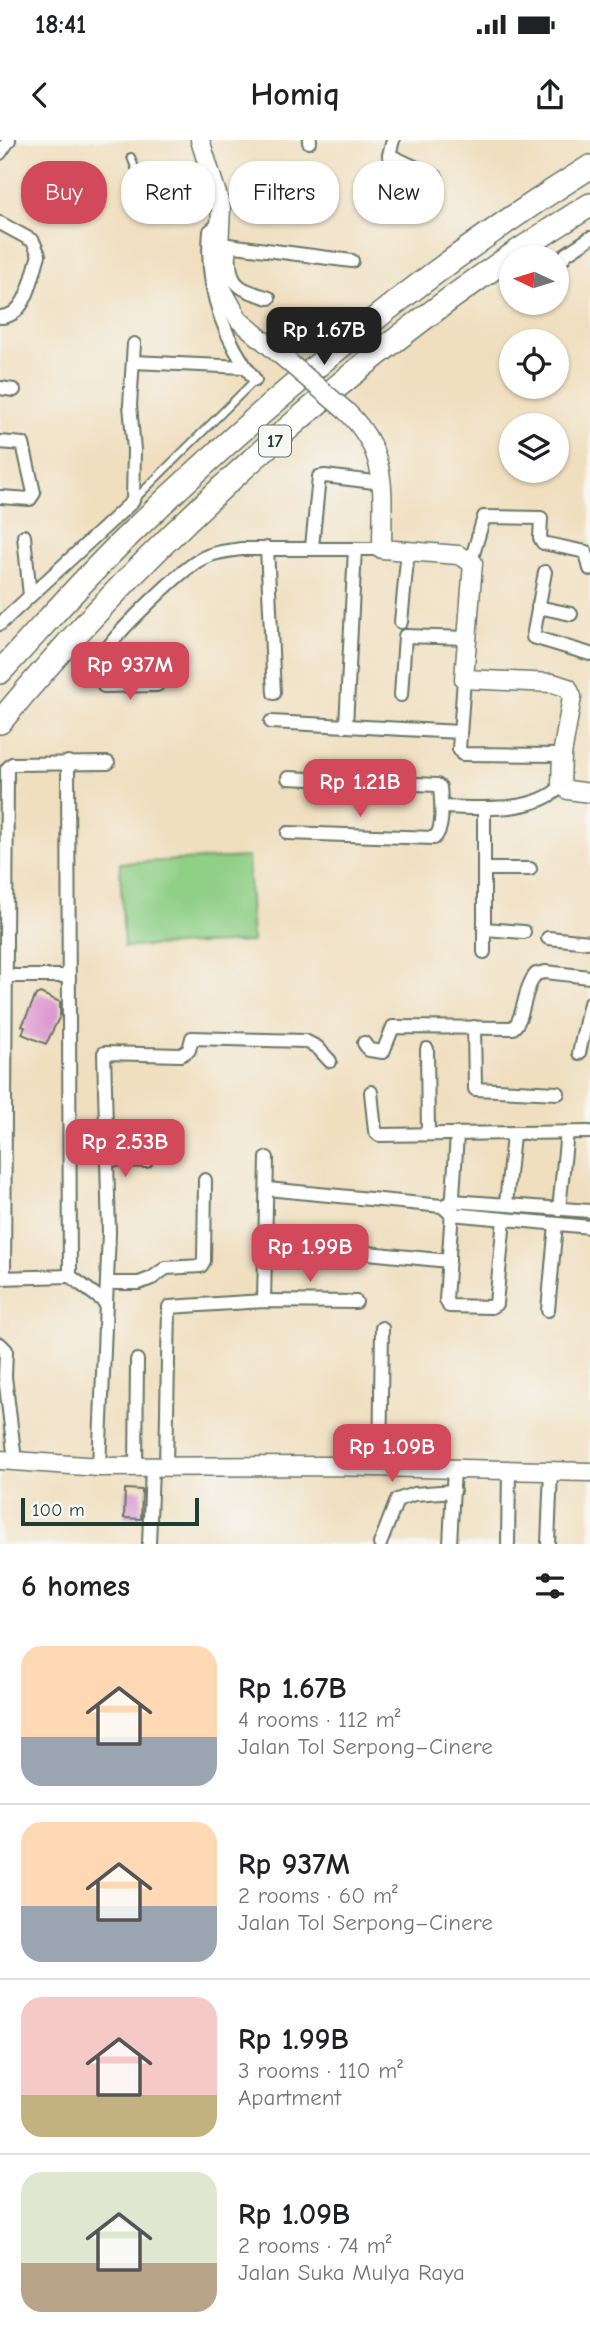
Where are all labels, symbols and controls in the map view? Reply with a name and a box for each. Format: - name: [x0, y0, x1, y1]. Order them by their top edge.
- text: 18:41: [35, 10, 86, 40]
- icon: back: [21, 76, 59, 114]
- text: Homiq: [251, 76, 340, 113]
- icon: share: [531, 76, 569, 114]
- chip: Buy: [21, 161, 107, 224]
- chip: Rent: [121, 161, 215, 224]
- chip: Filters: [229, 161, 339, 224]
- chip: New: [353, 161, 444, 224]
- north arrow: [499, 245, 569, 315]
- map controls: [499, 245, 569, 483]
- pin: Rp 1.67B: [252, 308, 396, 367]
- text: Rp 1.67B: [282, 316, 366, 343]
- button: locate: [499, 329, 569, 399]
- button: layers: [499, 413, 569, 483]
- road number: 17: [259, 426, 291, 456]
- pin: Rp 937M: [65, 643, 195, 702]
- text: Rp 937M: [87, 651, 173, 678]
- pin: Rp 1.21B: [288, 760, 432, 819]
- text: Rp 1.21B: [319, 768, 401, 795]
- pin: Rp 2.53B: [53, 1119, 197, 1179]
- text: Rp 2.53B: [82, 1128, 168, 1155]
- pin: Rp 1.99B: [238, 1224, 382, 1284]
- text: Rp 1.99B: [268, 1233, 352, 1260]
- pin: Rp 1.09B: [320, 1424, 464, 1484]
- text: Rp 1.09B: [349, 1433, 435, 1460]
- scale bar: [21, 1495, 200, 1527]
- text: 100 m: [32, 1499, 85, 1521]
- icon: filters: [531, 1567, 569, 1605]
- text: 6 homes: [21, 1569, 130, 1604]
- text: Rp 1.67B: [238, 1671, 347, 1706]
- icon: home: [77, 1674, 161, 1758]
- text: 4 rooms · 112 m²: [238, 1706, 401, 1733]
- text: Jalan Tol Serpong–Cinere: [238, 1733, 493, 1760]
- text: Rp 937M: [238, 1847, 350, 1882]
- icon: home: [77, 1850, 161, 1934]
- text: 2 rooms · 60 m²: [238, 1882, 398, 1909]
- text: Jalan Tol Serpong–Cinere: [238, 1909, 493, 1936]
- text: Rp 1.99B: [238, 2022, 349, 2057]
- icon: home: [77, 2025, 161, 2109]
- text: 3 rooms · 110 m²: [238, 2057, 403, 2084]
- text: Apartment: [238, 2084, 341, 2111]
- text: Rp 1.09B: [238, 2197, 350, 2232]
- icon: home: [77, 2200, 161, 2284]
- text: 2 rooms · 74 m²: [238, 2232, 391, 2259]
- text: Jalan Suka Mulya Raya: [238, 2259, 465, 2286]

